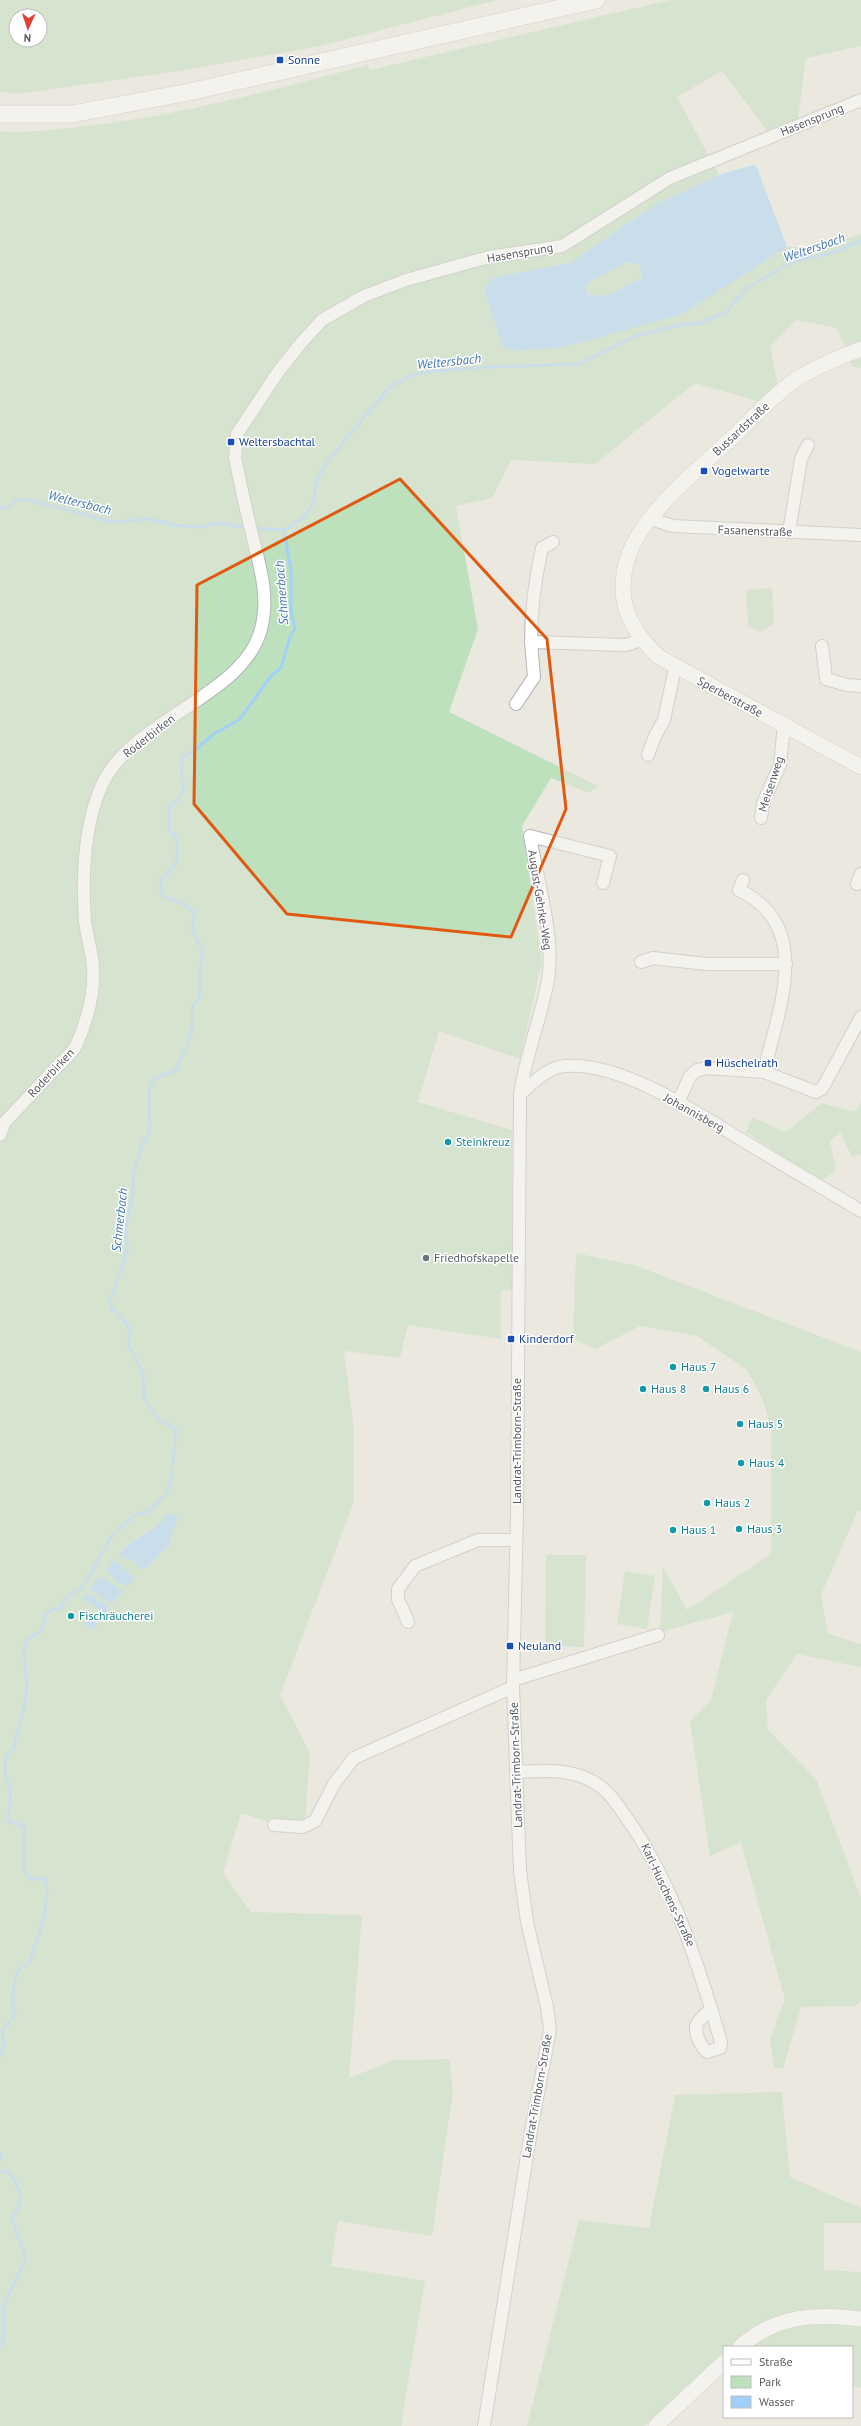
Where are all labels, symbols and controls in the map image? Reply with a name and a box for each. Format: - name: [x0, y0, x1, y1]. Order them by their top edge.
- north arrow: [8, 8, 48, 48]
- text: N: [23, 31, 31, 45]
- place label: Sonne: [288, 52, 320, 67]
- marker: Sonne: [275, 55, 285, 65]
- street label: Hasensprung: [778, 100, 846, 139]
- water label: Weltersbach: [781, 229, 847, 266]
- street label: Hasensprung: [486, 239, 554, 266]
- water label: Weltersbach: [416, 350, 482, 373]
- street label: Bussardstraße: [709, 398, 772, 459]
- place label: Weltersbachtal: [239, 434, 316, 449]
- marker: Weltersbachtal: [226, 437, 236, 447]
- place label: Vogelwarte: [711, 463, 770, 478]
- marker: Vogelwarte: [699, 466, 709, 476]
- water label: Weltersbach: [47, 486, 113, 519]
- street label: Fasanenstraße: [717, 522, 793, 539]
- water label: Schmerbach: [271, 560, 292, 626]
- street label: Sperberstraße: [695, 673, 766, 720]
- street label: Roderbirken: [120, 711, 178, 761]
- street label: Meisenweg: [754, 754, 787, 814]
- street label: August-Gehrke-Weg: [525, 849, 556, 951]
- street label: Roderbirken: [24, 1045, 77, 1100]
- place label: Hüschelrath: [716, 1055, 778, 1070]
- marker: Hüschelrath: [703, 1058, 713, 1068]
- street label: Johannisberg: [660, 1089, 727, 1135]
- place label: Steinkreuz: [456, 1134, 510, 1149]
- marker: Steinkreuz: [443, 1137, 453, 1147]
- water label: Schmerbach: [108, 1187, 131, 1253]
- place label: Friedhofskapelle: [434, 1250, 519, 1265]
- marker: Friedhofskapelle: [421, 1253, 431, 1263]
- place label: Kinderdorf: [519, 1331, 575, 1346]
- marker: Kinderdorf: [506, 1334, 516, 1344]
- place label: Haus 7: [681, 1359, 716, 1374]
- marker: Haus 7: [668, 1362, 678, 1372]
- street label: Landrat-Trimborn-Straße: [509, 1378, 524, 1504]
- place label: Haus 8: [651, 1381, 686, 1396]
- place label: Haus 6: [714, 1381, 749, 1396]
- marker: Haus 8: [638, 1384, 648, 1394]
- marker: Haus 6: [701, 1384, 711, 1394]
- place label: Haus 5: [748, 1416, 783, 1431]
- marker: Haus 5: [735, 1419, 745, 1429]
- place label: Haus 4: [749, 1455, 785, 1470]
- marker: Haus 4: [736, 1458, 746, 1468]
- place label: Haus 2: [715, 1495, 750, 1510]
- marker: Haus 2: [702, 1498, 712, 1508]
- place label: Haus 3: [747, 1521, 782, 1536]
- place label: Haus 1: [681, 1522, 716, 1537]
- marker: Haus 3: [734, 1524, 744, 1534]
- marker: Haus 1: [668, 1525, 678, 1535]
- place label: Fischräucherei: [79, 1608, 153, 1623]
- marker: Fischräucherei: [66, 1611, 76, 1621]
- place label: Neuland: [518, 1638, 561, 1653]
- marker: Neuland: [505, 1641, 515, 1651]
- street label: Landrat-Trimborn-Straße: [506, 1702, 525, 1828]
- street label: Karl-Huschens-Straße: [638, 1841, 699, 1949]
- street label: Landrat-Trimborn-Straße: [518, 2033, 555, 2159]
- legend: [723, 2346, 853, 2418]
- text: Straße: [759, 2354, 793, 2369]
- text: Park: [759, 2374, 781, 2389]
- text: Wasser: [759, 2394, 795, 2409]

